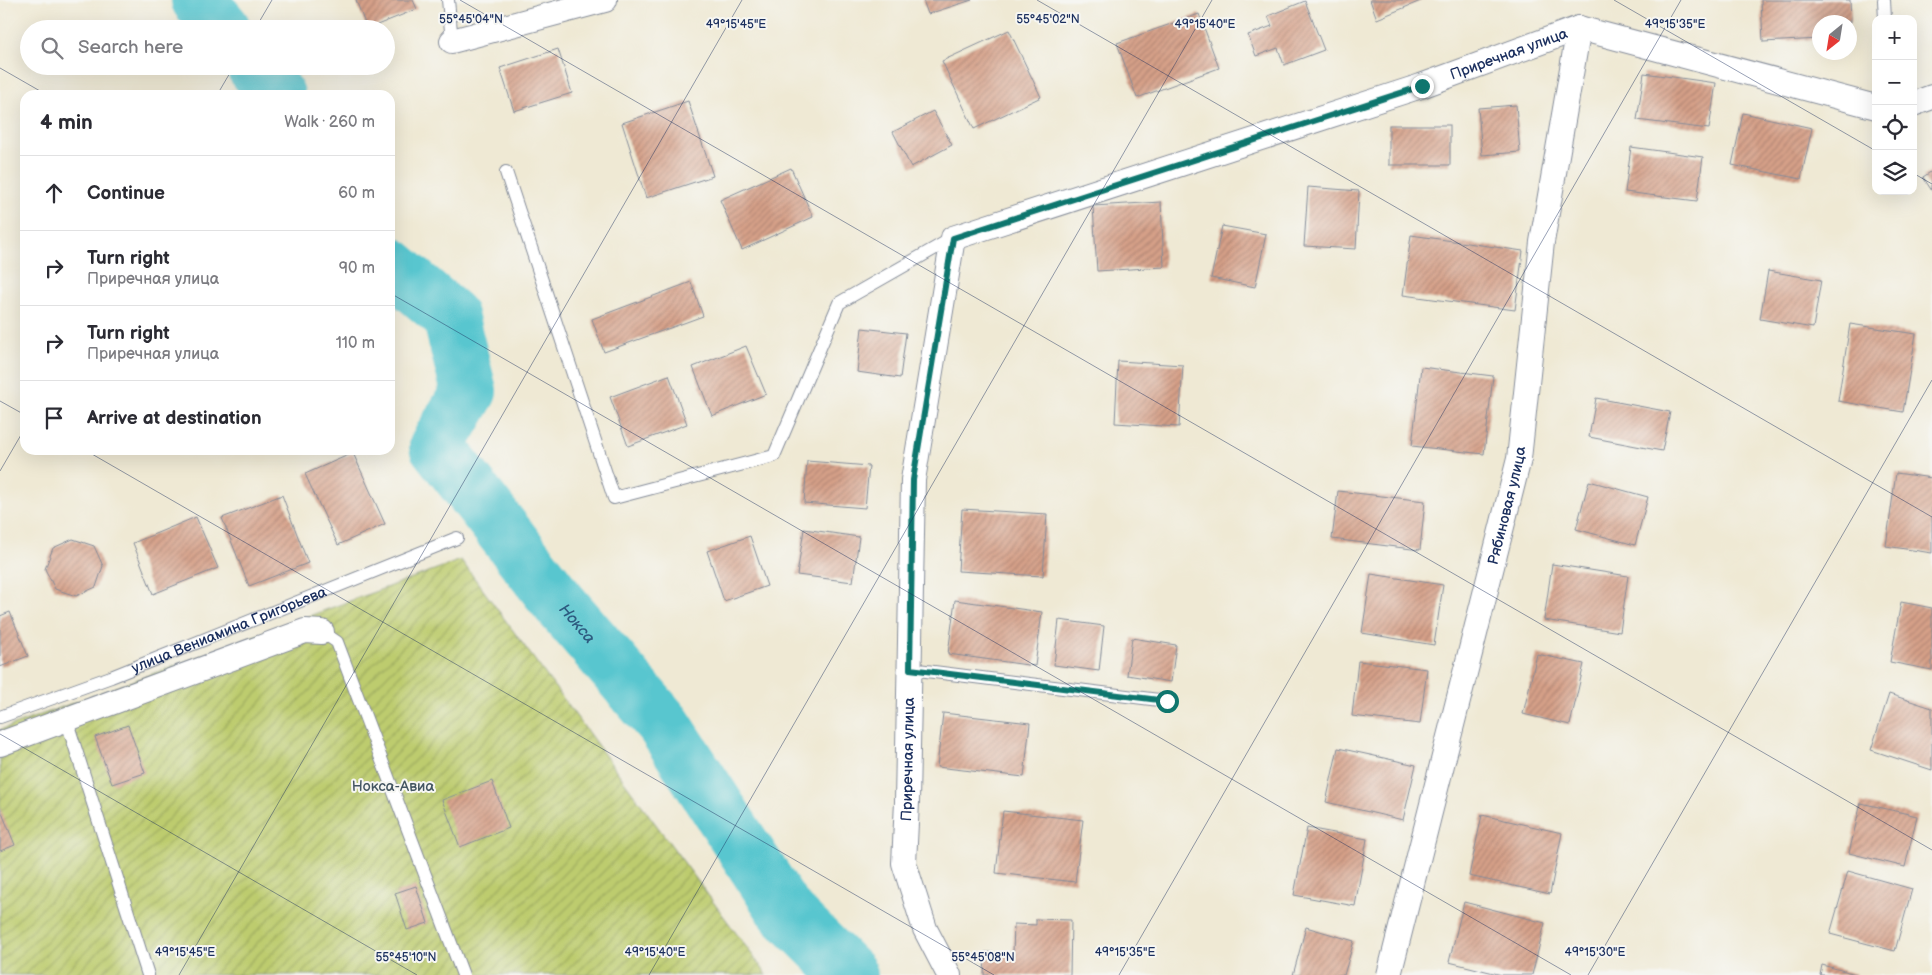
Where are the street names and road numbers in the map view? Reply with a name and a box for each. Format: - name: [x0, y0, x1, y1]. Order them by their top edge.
- street label: Приречная улица: [1447, 23, 1570, 84]
- street label: Рябиновая улица: [1483, 445, 1530, 567]
- street label: улица Вениамина Григорьева: [129, 582, 329, 677]
- street label: Приречная улица: [897, 697, 918, 822]

